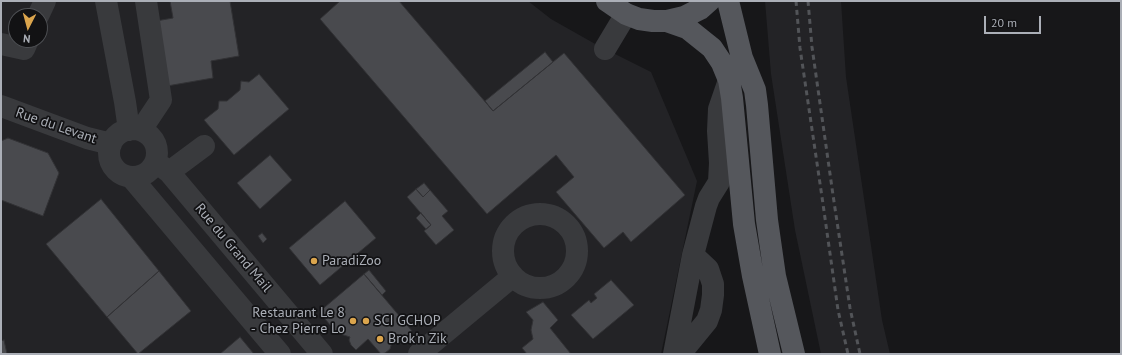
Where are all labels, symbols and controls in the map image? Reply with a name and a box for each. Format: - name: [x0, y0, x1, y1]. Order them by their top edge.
- north arrow: [8, 8, 48, 48]
- scale bar: [986, 8, 1043, 34]
- text: 20 m: [991, 15, 1017, 30]
- text: N: [23, 32, 31, 46]
- street label: Rue du Levant: [13, 104, 99, 148]
- street label: Rue du Grand Mail: [191, 200, 275, 296]
- place label: ParadiZoo: [322, 253, 381, 269]
- marker: ParadiZoo: [309, 256, 319, 266]
- place label: Restaurant Le 8 - Chez Pierre Lo: [251, 305, 345, 338]
- place label: SCI GCHOP: [374, 313, 441, 329]
- marker: Restaurant Le 8 - Chez Pierre Lo: [348, 316, 358, 326]
- marker: SCI GCHOP: [361, 316, 371, 326]
- place label: Brok'n Zik: [388, 331, 447, 347]
- marker: Brok'n Zik: [375, 334, 385, 344]

